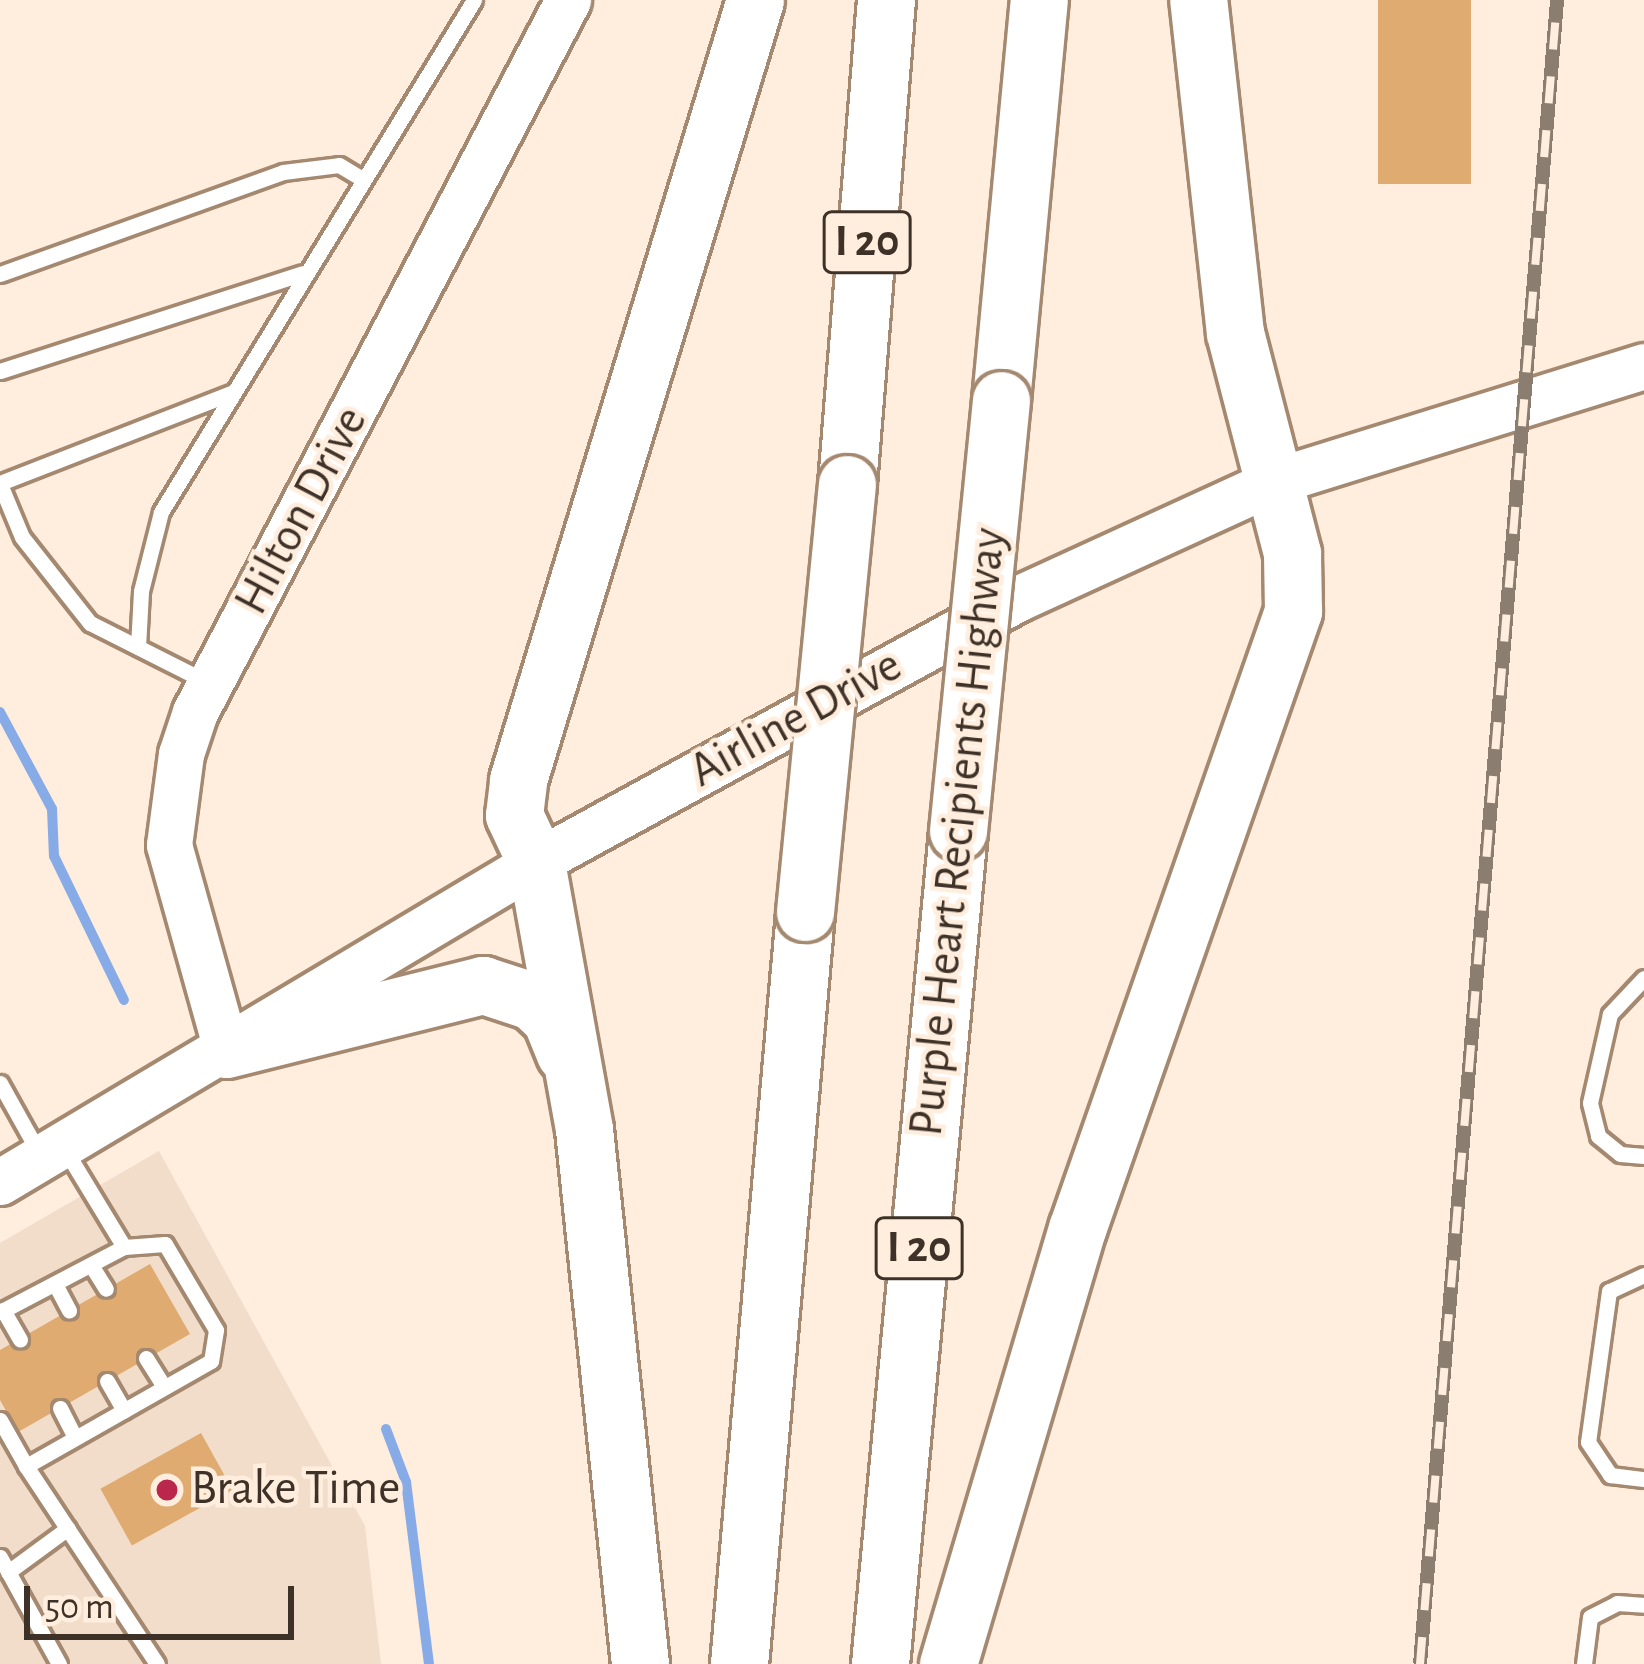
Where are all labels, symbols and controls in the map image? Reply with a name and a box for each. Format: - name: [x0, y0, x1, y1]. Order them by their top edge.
- road number: I 20: [822, 203, 912, 281]
- street label: Hilton Drive: [223, 397, 381, 625]
- street label: Purple Heart Recipients Highway: [898, 525, 1020, 1139]
- street label: Airline Drive: [680, 637, 912, 801]
- road number: I 20: [874, 1209, 964, 1287]
- place label: Brake Time: [191, 1461, 400, 1519]
- marker: Brake Time: [154, 1477, 180, 1503]
- scale bar: [30, 1562, 300, 1636]
- text: 50 m: [45, 1589, 114, 1625]

